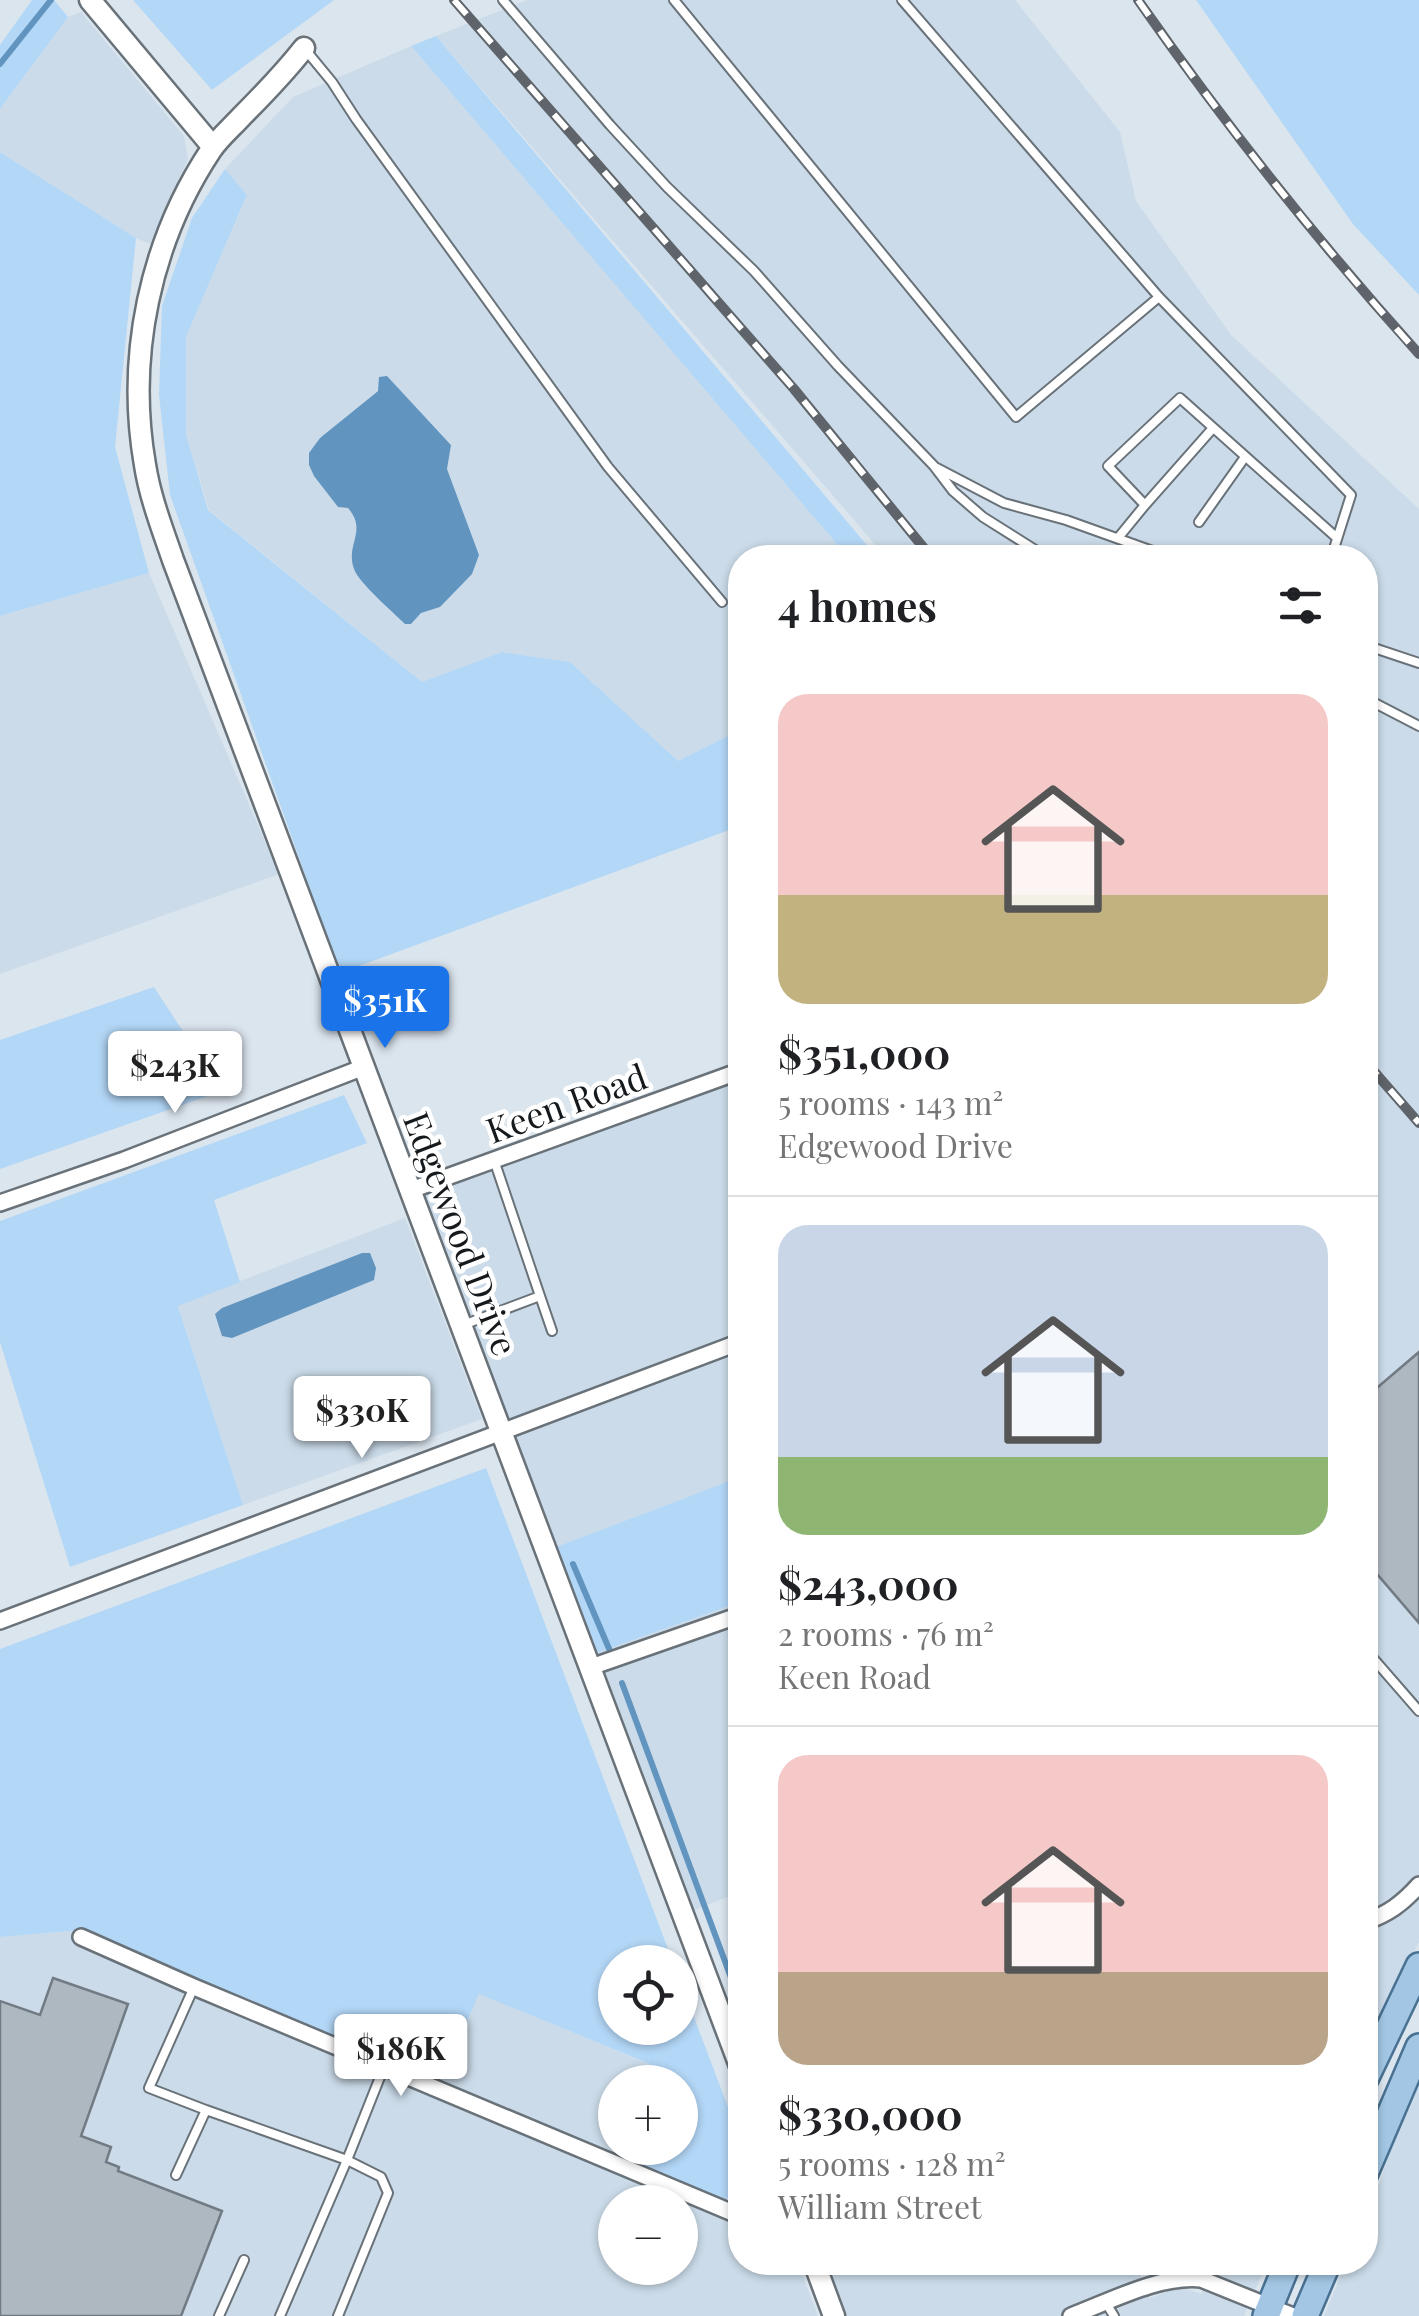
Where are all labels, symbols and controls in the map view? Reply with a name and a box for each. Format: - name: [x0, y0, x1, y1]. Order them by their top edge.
- text: 4 homes: [778, 577, 937, 633]
- icon: filters: [1273, 578, 1328, 633]
- icon: home: [963, 759, 1143, 939]
- pin: $351K: [315, 966, 455, 1051]
- text: $351K: [343, 977, 427, 1020]
- text: $351,000: [778, 1024, 950, 1080]
- pin: $243K: [105, 1031, 245, 1116]
- text: $243K: [130, 1042, 220, 1085]
- street label: Keen Road: [479, 1051, 653, 1153]
- text: 5 rooms · 143 m²: [778, 1080, 1003, 1123]
- street label: Edgewood Drive: [394, 1105, 530, 1361]
- text: Edgewood Drive: [778, 1123, 1013, 1166]
- icon: home: [963, 1290, 1143, 1470]
- pin: $330K: [292, 1376, 432, 1461]
- text: $330K: [316, 1387, 408, 1430]
- text: $243,000: [778, 1555, 959, 1611]
- text: 2 rooms · 76 m²: [778, 1611, 994, 1654]
- text: Keen Road: [778, 1654, 931, 1697]
- icon: home: [963, 1820, 1143, 2000]
- map controls: [598, 1945, 698, 2285]
- button: locate: [598, 1945, 698, 2045]
- pin: $186K: [331, 2014, 471, 2099]
- text: $186K: [356, 2025, 446, 2068]
- button: +: [598, 2065, 698, 2165]
- text: $330,000: [778, 2085, 963, 2141]
- text: 5 rooms · 128 m²: [778, 2141, 1006, 2184]
- text: William Street: [778, 2184, 982, 2227]
- button: −: [598, 2185, 698, 2285]

